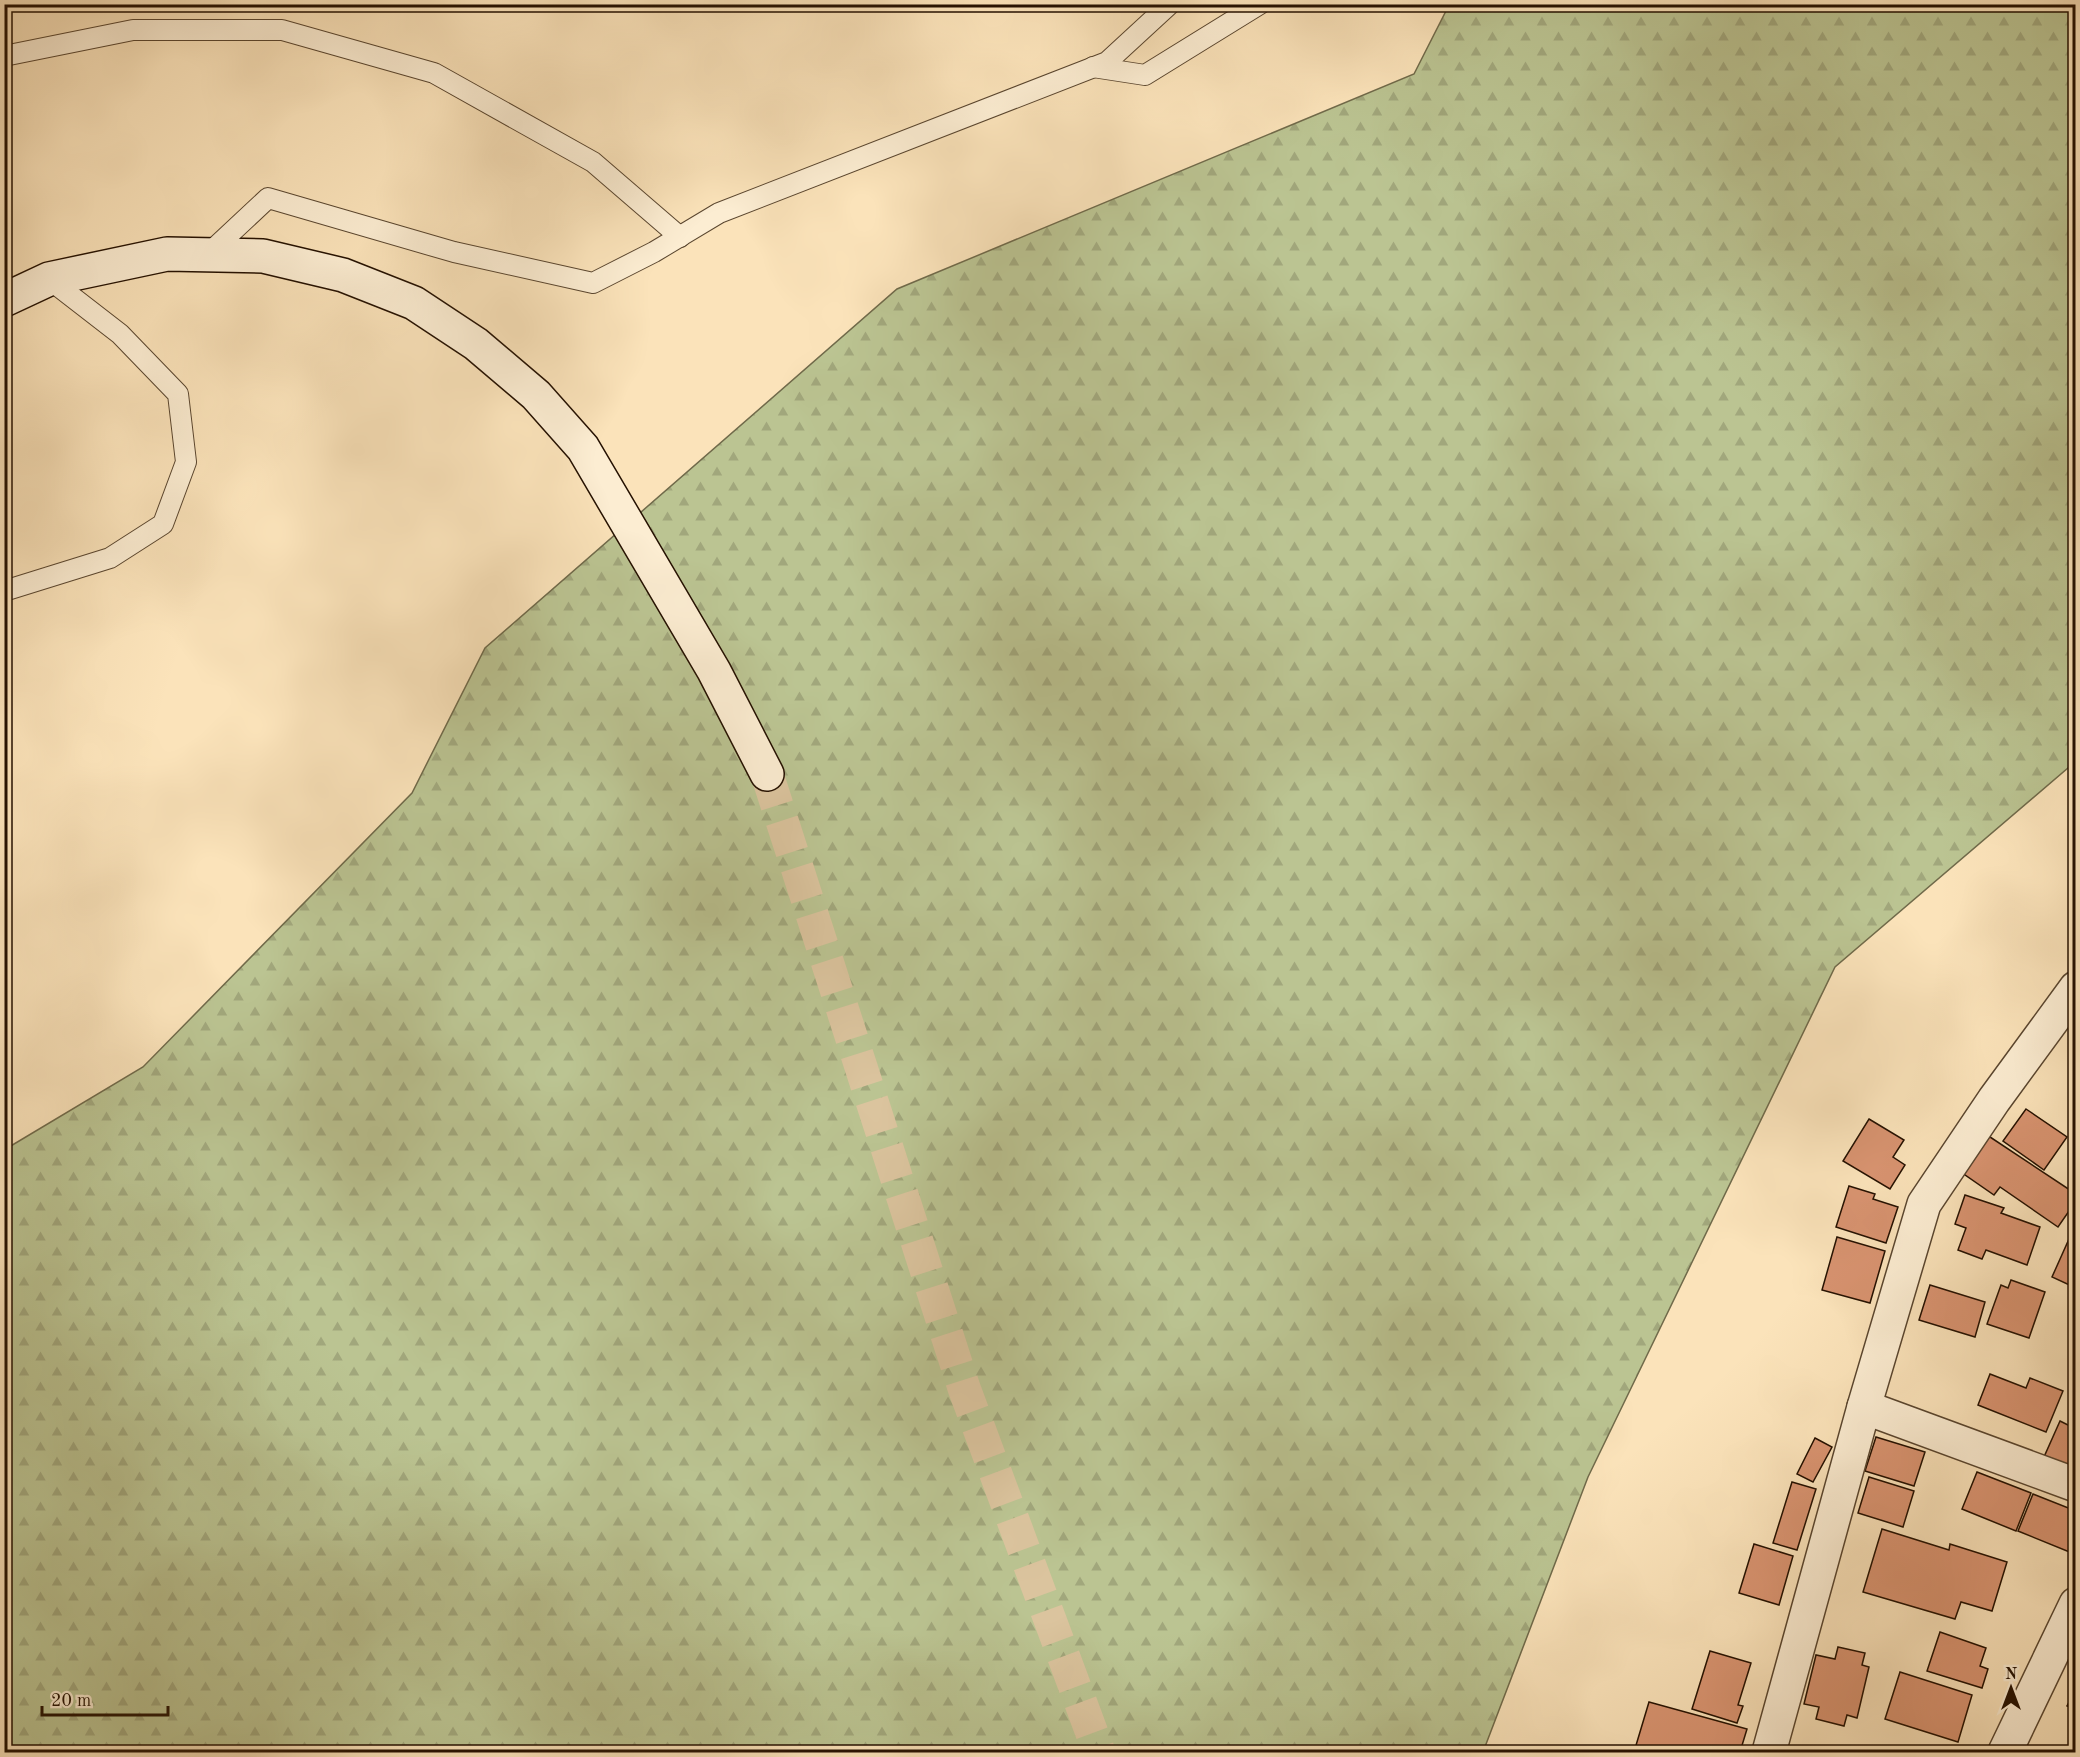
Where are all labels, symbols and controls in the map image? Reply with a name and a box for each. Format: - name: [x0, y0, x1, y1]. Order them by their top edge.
- north arrow: [1981, 1658, 2041, 1718]
- text: N: [2005, 1667, 2018, 1683]
- scale bar: [42, 1679, 168, 1717]
- text: 20 m: [51, 1692, 91, 1710]

